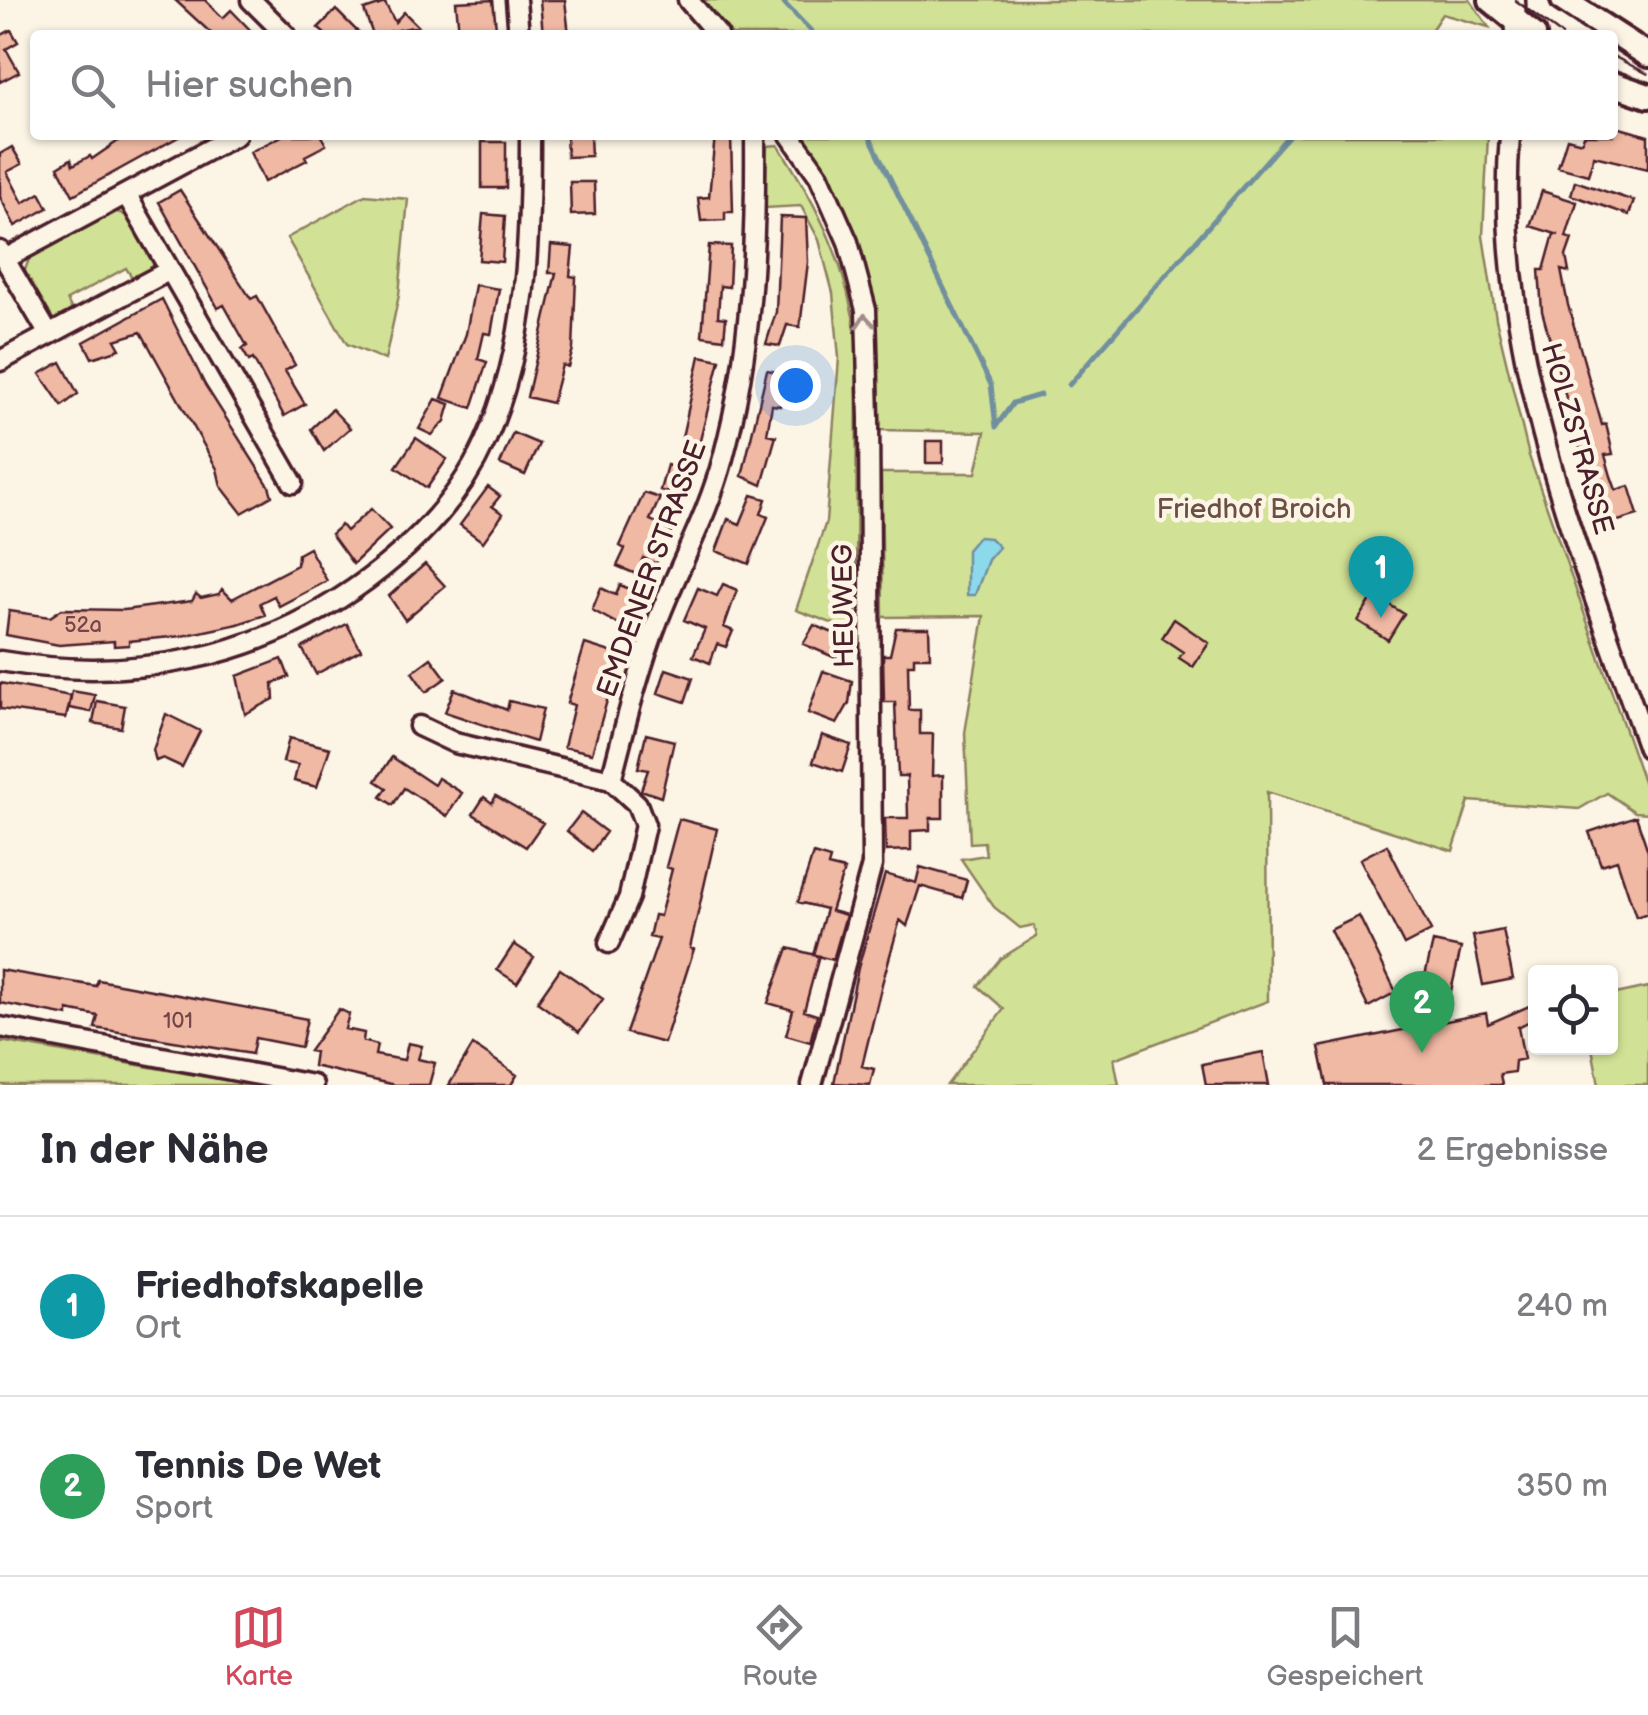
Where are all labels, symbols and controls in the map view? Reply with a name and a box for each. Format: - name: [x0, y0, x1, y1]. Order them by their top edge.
- search box: [30, 30, 1618, 140]
- icon: search: [65, 58, 120, 113]
- text: Hier suchen: [145, 63, 353, 108]
- one-way arrow: [855, 312, 877, 328]
- street label: HOLZSTRASSE: [1534, 339, 1620, 539]
- your location: [770, 360, 821, 411]
- street label: EMDENER STRASSE: [590, 436, 714, 702]
- park label: Friedhof Broich: [1156, 493, 1352, 526]
- pin: 1: [1348, 536, 1414, 618]
- street label: HEUWEG: [826, 544, 862, 668]
- house number: 52a: [64, 612, 102, 639]
- map controls: [1528, 965, 1618, 1055]
- button: locate: [1528, 965, 1618, 1055]
- pin: 2: [1390, 970, 1454, 1053]
- house number: 101: [163, 1008, 193, 1035]
- text: In der Nähe: [40, 1125, 269, 1176]
- text: 2 Ergebnisse: [1417, 1131, 1608, 1170]
- text: Friedhofskapelle: [135, 1264, 424, 1309]
- text: 1: [66, 1287, 79, 1326]
- text: 240 m: [1516, 1287, 1608, 1326]
- text: Ort: [135, 1309, 181, 1348]
- text: Tennis De Wet: [135, 1444, 381, 1489]
- text: 2: [63, 1467, 82, 1506]
- text: 350 m: [1516, 1467, 1608, 1506]
- text: Sport: [135, 1489, 213, 1528]
- tab: Karte: [225, 1600, 293, 1693]
- tab: Route: [742, 1600, 818, 1693]
- tab: Gespeichert: [1267, 1600, 1423, 1693]

